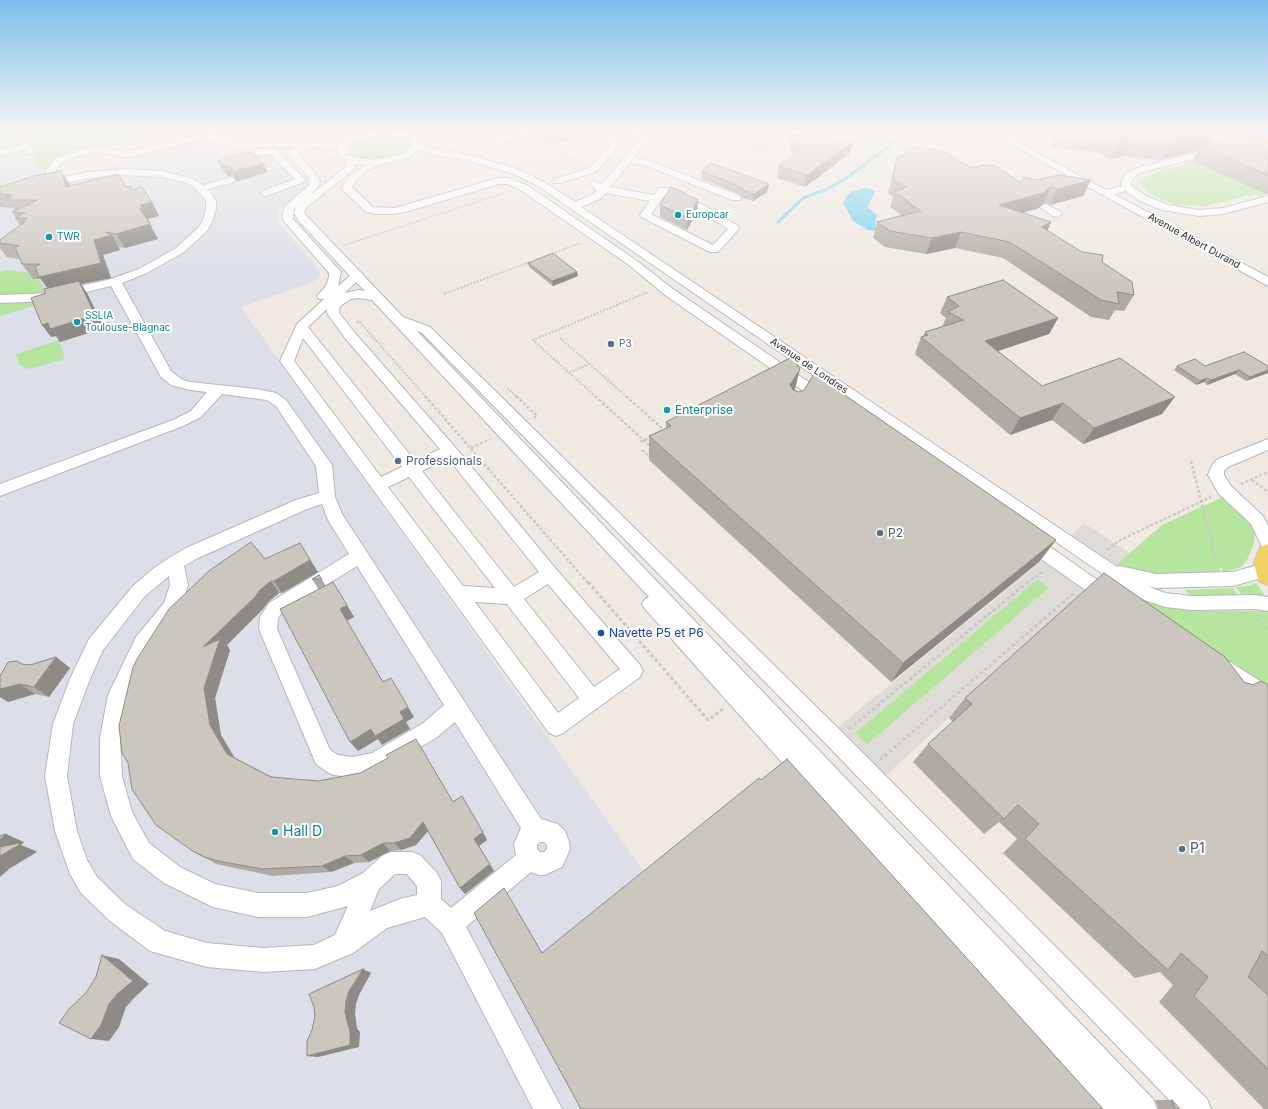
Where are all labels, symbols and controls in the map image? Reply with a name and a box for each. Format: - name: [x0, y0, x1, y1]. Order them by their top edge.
- place label: Europcar: [686, 209, 729, 221]
- marker: Europcar: [673, 210, 683, 220]
- street label: Avenue Albert Durand: [1146, 211, 1242, 271]
- place label: TWR: [57, 231, 80, 243]
- marker: TWR: [44, 232, 54, 242]
- place label: SSLIA Toulouse-Blagnac: [85, 310, 171, 334]
- marker: SSLIA Toulouse-Blagnac: [72, 317, 82, 327]
- street label: Avenue de Londres: [768, 336, 850, 396]
- place label: P3: [619, 338, 632, 350]
- marker: P3: [606, 339, 616, 349]
- place label: Enterprise: [675, 403, 733, 417]
- marker: Enterprise: [662, 405, 672, 415]
- place label: Professionals: [406, 454, 482, 468]
- marker: Professionals: [393, 456, 403, 466]
- place label: P2: [888, 526, 903, 540]
- marker: P2: [875, 528, 885, 538]
- place label: Navette P5 et P6: [609, 626, 704, 640]
- marker: Navette P5 et P6: [596, 628, 606, 638]
- place label: Hall D: [283, 824, 322, 840]
- marker: Hall D: [270, 827, 280, 837]
- place label: P1: [1190, 841, 1205, 857]
- marker: P1: [1177, 844, 1187, 854]

